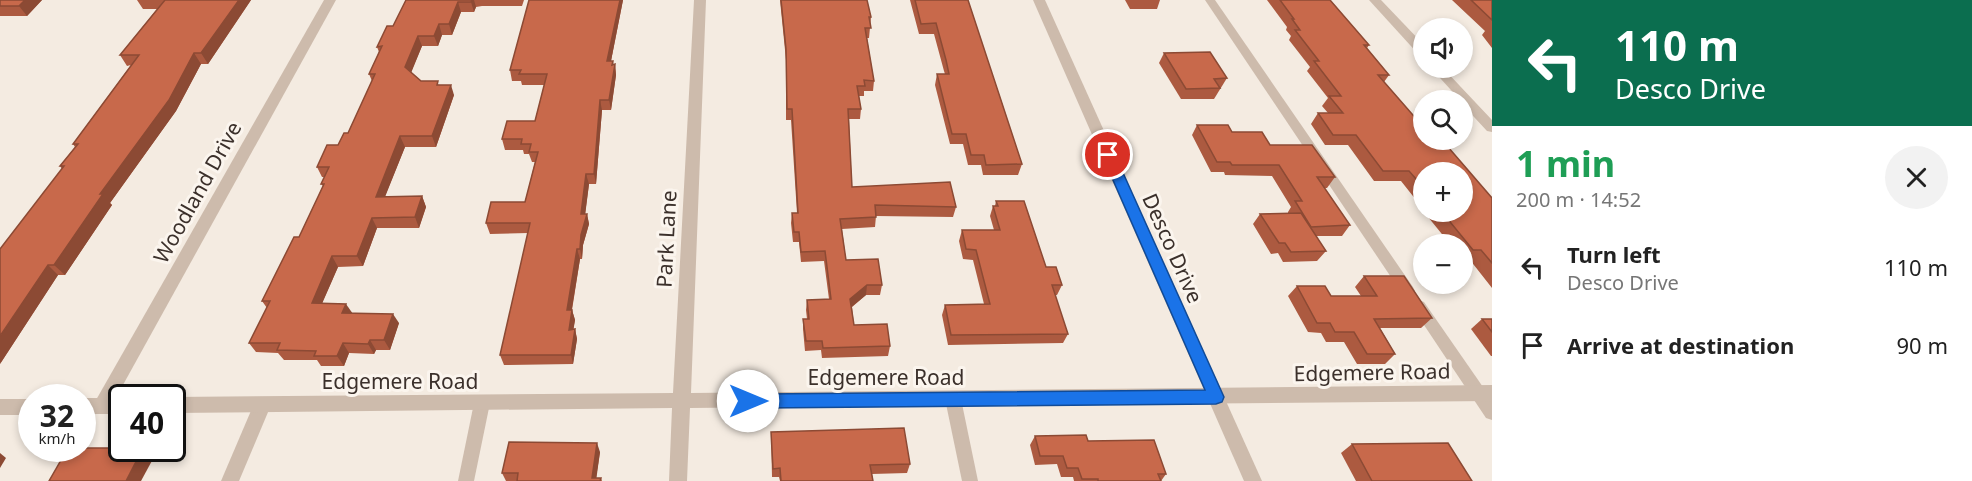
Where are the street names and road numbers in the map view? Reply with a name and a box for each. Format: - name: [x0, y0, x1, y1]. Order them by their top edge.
- street label: Woodland Drive: [146, 116, 248, 268]
- street label: Desco Drive: [1136, 189, 1210, 307]
- street label: Park Lane: [649, 190, 683, 288]
- street label: Edgemere Road: [1293, 357, 1451, 387]
- street label: Edgemere Road: [808, 363, 964, 391]
- street label: Edgemere Road: [322, 367, 478, 395]

